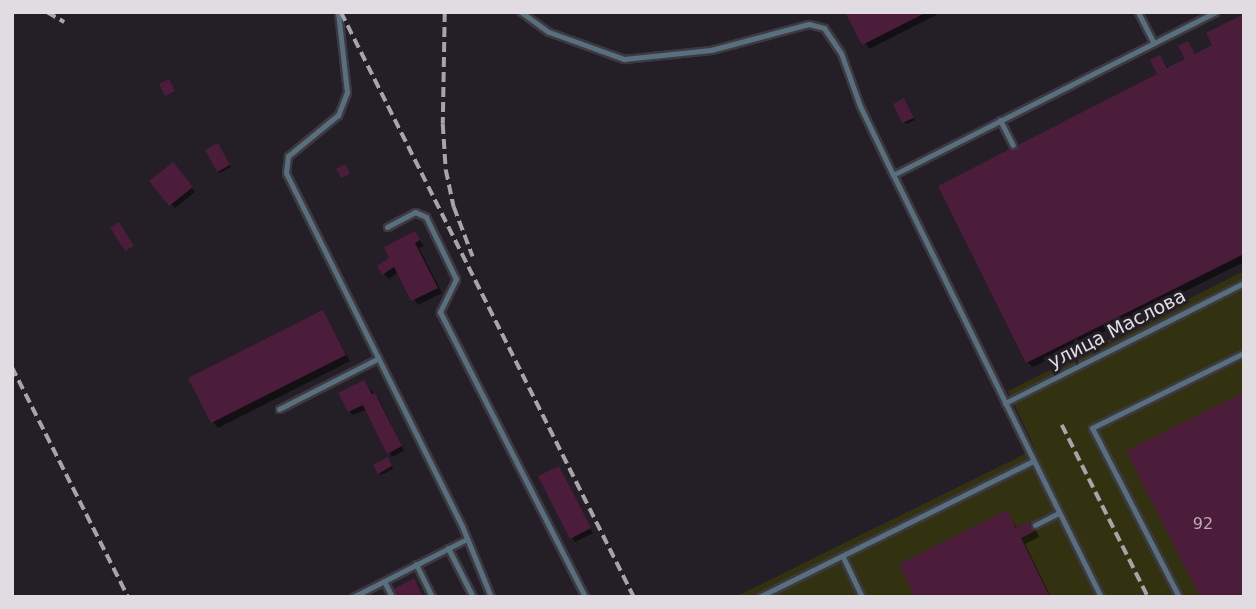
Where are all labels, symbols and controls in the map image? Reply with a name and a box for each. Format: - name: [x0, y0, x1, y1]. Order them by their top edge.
- street label: улица Маслова: [1044, 284, 1190, 374]
- house number: 92: [1193, 514, 1213, 534]

